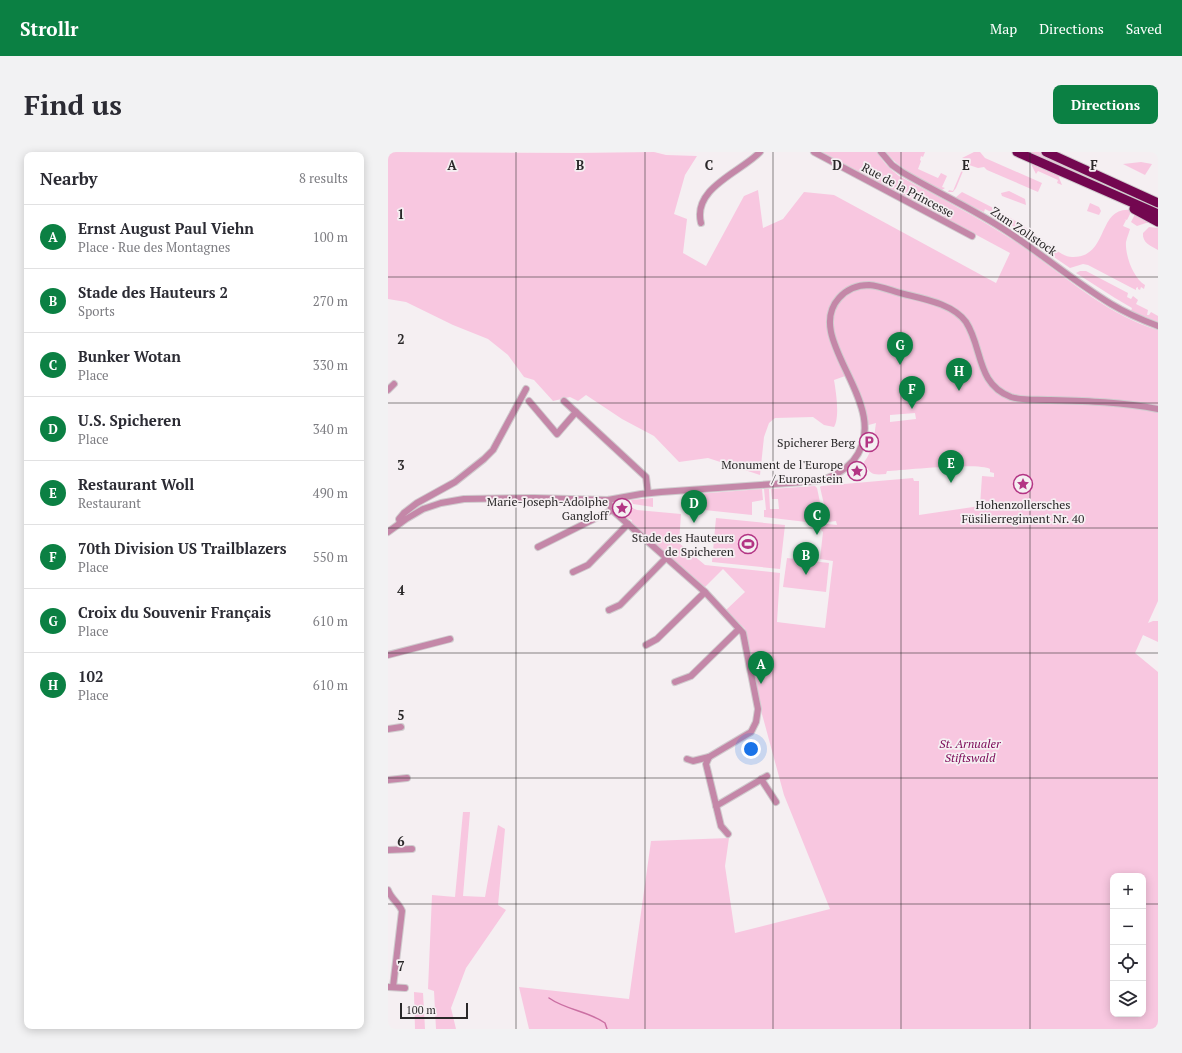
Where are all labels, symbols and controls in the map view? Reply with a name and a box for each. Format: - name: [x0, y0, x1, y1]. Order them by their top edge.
- text: Strollr: [20, 16, 78, 41]
- text: Map: [990, 19, 1017, 38]
- text: Directions: [1039, 19, 1104, 38]
- text: Saved: [1126, 19, 1162, 38]
- button: Directions: [1053, 85, 1158, 124]
- text: Find us: [24, 86, 122, 123]
- text: A: [447, 156, 457, 174]
- text: B: [576, 156, 584, 174]
- text: C: [705, 156, 713, 174]
- text: D: [832, 156, 842, 174]
- text: E: [962, 156, 970, 174]
- text: F: [1090, 156, 1098, 174]
- street label: Rue de la Princesse: [859, 159, 957, 221]
- text: Nearby: [40, 167, 98, 190]
- text: 8 results: [299, 169, 348, 187]
- street label: Zum Zollstock: [988, 203, 1061, 259]
- text: 1: [397, 205, 405, 223]
- text: Ernst August Paul Viehn: [78, 218, 254, 238]
- text: A: [48, 228, 58, 246]
- text: 100 m: [313, 228, 348, 246]
- text: Place · Rue des Montagnes: [78, 238, 230, 256]
- text: Stade des Hauteurs 2: [78, 282, 228, 302]
- text: B: [49, 292, 57, 310]
- text: 270 m: [313, 292, 348, 310]
- text: Sports: [78, 302, 115, 320]
- text: 2: [397, 330, 405, 348]
- pin: G: [887, 332, 913, 365]
- text: Bunker Wotan: [78, 346, 181, 366]
- text: C: [49, 356, 57, 374]
- text: 330 m: [313, 356, 348, 374]
- pin: H: [946, 358, 972, 391]
- text: Place: [78, 366, 109, 384]
- pin: F: [899, 376, 925, 409]
- text: U.S. Spicheren: [78, 410, 181, 430]
- text: D: [48, 420, 58, 438]
- text: 340 m: [313, 420, 348, 438]
- text: Place: [78, 430, 109, 448]
- parking icon: Spicherer Berg: [858, 431, 880, 453]
- place label: Spicherer Berg: [777, 435, 856, 450]
- pin: E: [938, 450, 964, 483]
- text: 3: [397, 456, 405, 474]
- place label: Monument de l'Europe / Europastein: [721, 457, 843, 486]
- place icon: Monument de l'Europe / Europastein: [846, 460, 868, 482]
- place icon: Hohenzollersches Füsilierregiment Nr. 40: [1012, 473, 1034, 495]
- text: Restaurant Woll: [78, 474, 194, 494]
- text: E: [49, 484, 57, 502]
- text: 490 m: [313, 484, 348, 502]
- pin: D: [681, 490, 707, 523]
- text: Restaurant: [78, 494, 141, 512]
- place label: Marie-Joseph-Adolphe Gangloff: [487, 494, 609, 523]
- place icon: Marie-Joseph-Adolphe Gangloff: [611, 497, 633, 519]
- place label: Hohenzollersches Füsilierregiment Nr. 40: [961, 497, 1085, 526]
- pin: C: [804, 502, 830, 535]
- place label: Stade des Hauteurs de Spicheren: [632, 530, 734, 559]
- sports icon: Stade des Hauteurs de Spicheren: [737, 533, 759, 555]
- text: 70th Division US Trailblazers: [78, 538, 287, 558]
- pin: B: [793, 542, 819, 575]
- text: F: [49, 548, 57, 566]
- text: 550 m: [313, 548, 348, 566]
- text: Place: [78, 558, 109, 576]
- text: 4: [397, 581, 405, 599]
- text: Croix du Souvenir Français: [78, 602, 271, 622]
- text: G: [48, 612, 58, 630]
- text: 610 m: [313, 612, 348, 630]
- text: Place: [78, 622, 109, 640]
- pin: A: [748, 651, 774, 684]
- text: 102: [78, 666, 103, 686]
- text: H: [48, 676, 58, 694]
- text: 610 m: [313, 676, 348, 694]
- text: Place: [78, 686, 109, 704]
- text: 5: [397, 706, 405, 724]
- park label: St. Arnualer Stiftswald: [939, 736, 1002, 765]
- your location: [741, 739, 761, 759]
- text: 6: [397, 832, 405, 850]
- map controls: [1110, 873, 1146, 1017]
- button: +: [1110, 873, 1146, 909]
- button: −: [1110, 909, 1146, 945]
- button: locate: [1110, 945, 1146, 981]
- text: 7: [397, 957, 405, 975]
- button: layers: [1110, 981, 1146, 1017]
- scale bar: [400, 1001, 468, 1020]
- text: 100 m: [406, 1003, 436, 1017]

